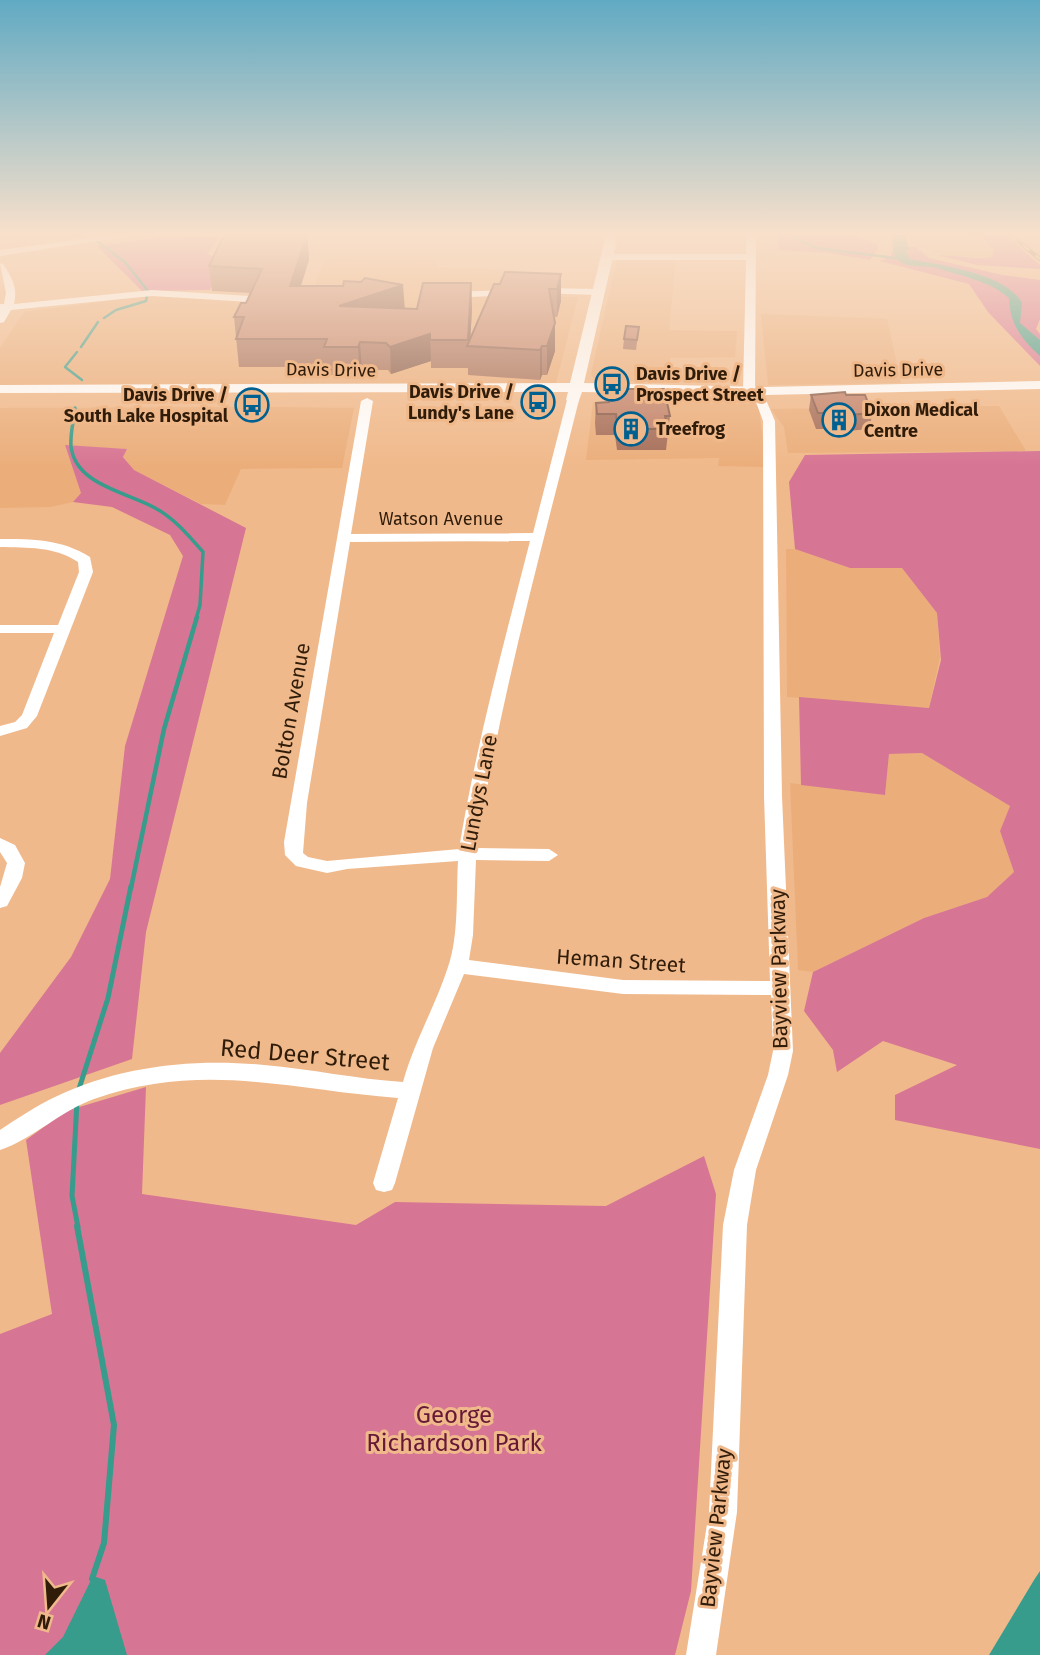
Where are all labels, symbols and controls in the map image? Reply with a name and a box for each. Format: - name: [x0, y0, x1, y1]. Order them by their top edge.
- street label: Davis Drive: [286, 358, 376, 382]
- street label: Davis Drive: [853, 358, 943, 382]
- place label: Davis Drive / Prospect Street: [636, 363, 765, 406]
- bus stop icon: Davis Drive / Prospect Street: [593, 365, 631, 403]
- place label: Davis Drive / Lundy's Lane: [408, 381, 514, 424]
- bus stop icon: Davis Drive / Lundy's Lane: [519, 383, 557, 421]
- place label: Davis Drive / South Lake Hospital: [64, 384, 229, 427]
- bus stop icon: Davis Drive / South Lake Hospital: [233, 386, 271, 424]
- place label: Dixon Medical Centre: [864, 399, 979, 442]
- building icon: Dixon Medical Centre: [820, 401, 858, 439]
- building icon: Treefrog: [612, 410, 650, 448]
- place label: Treefrog: [656, 418, 725, 440]
- street label: Watson Avenue: [379, 508, 503, 530]
- street label: Bolton Avenue: [266, 641, 316, 781]
- street label: Lundys Lane: [455, 732, 503, 854]
- street label: Bayview Parkway: [765, 888, 793, 1049]
- street label: Heman Street: [555, 943, 687, 979]
- street label: Red Deer Street: [219, 1034, 391, 1076]
- park label: George Richardson Park: [366, 1401, 543, 1457]
- street label: Bayview Parkway: [695, 1446, 737, 1609]
- north arrow: [14, 1571, 84, 1641]
- text: N: [35, 1609, 54, 1635]

